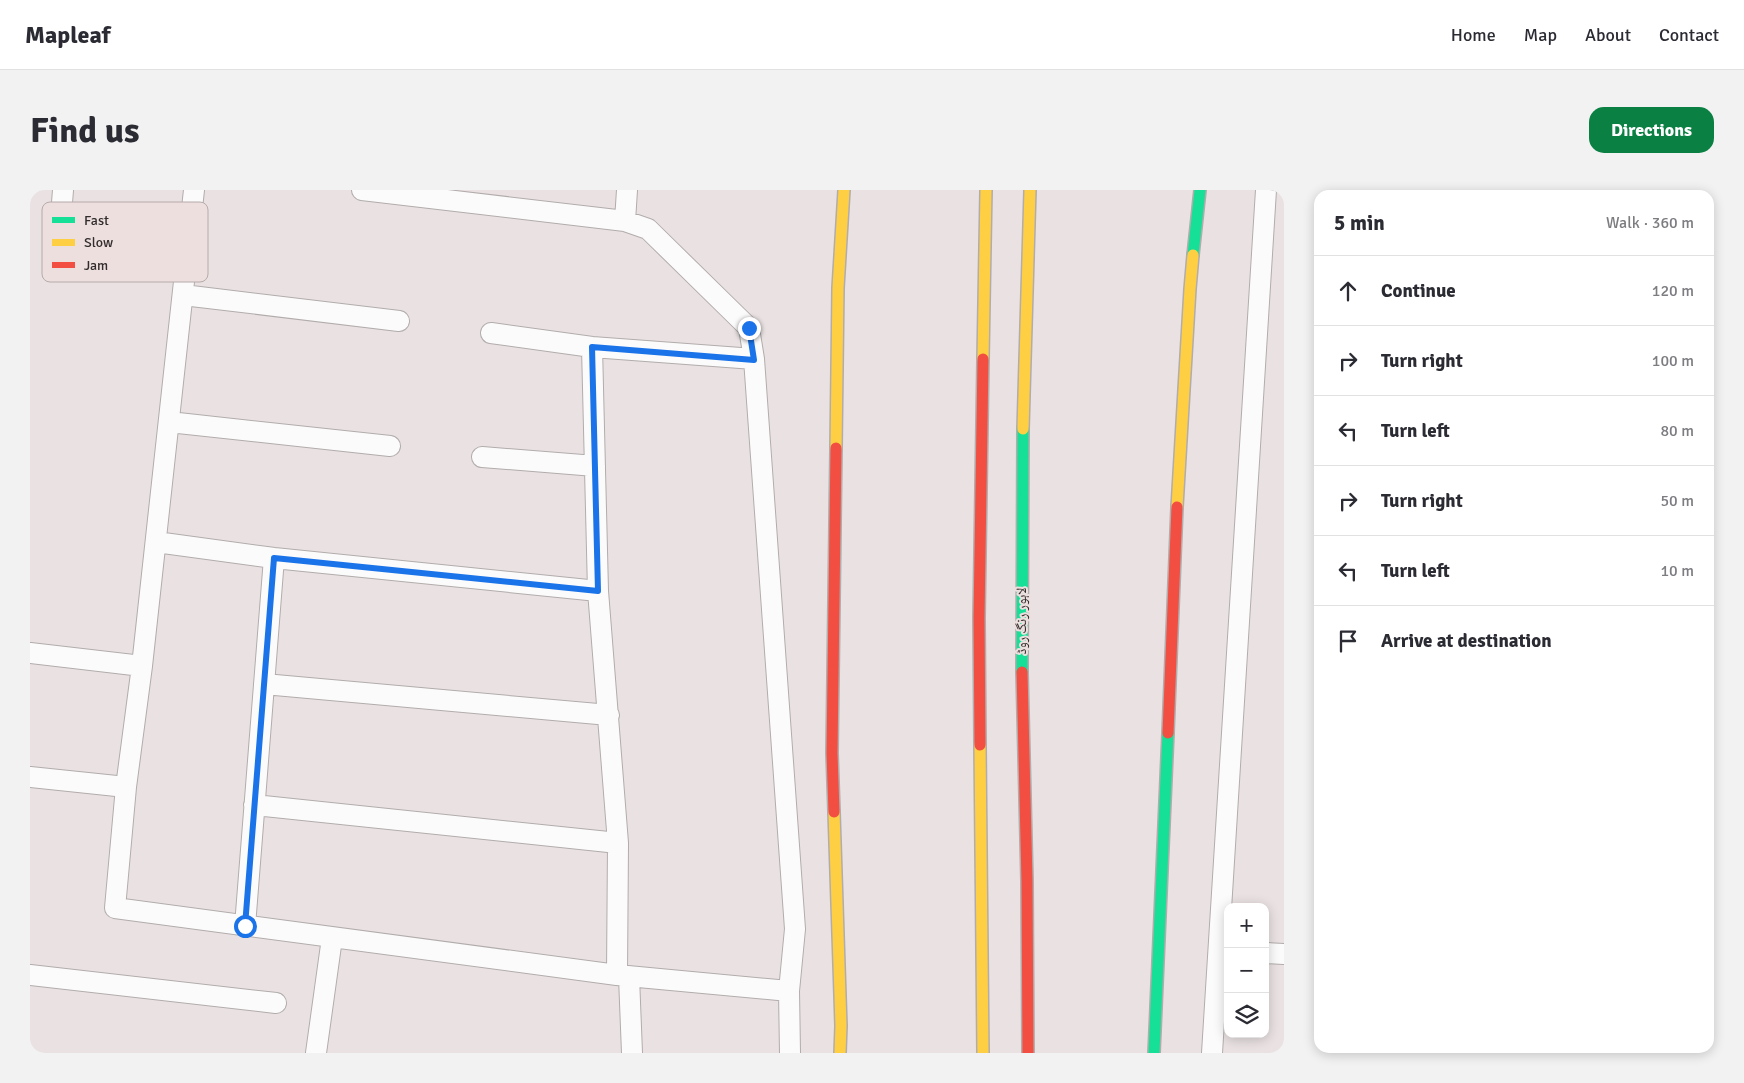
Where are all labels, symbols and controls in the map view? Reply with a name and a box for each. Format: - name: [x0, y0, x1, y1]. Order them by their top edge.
- text: Mapleaf: [25, 20, 110, 50]
- text: Home: [1451, 24, 1496, 46]
- text: Map: [1524, 24, 1557, 46]
- text: About: [1585, 24, 1631, 46]
- text: Contact: [1659, 24, 1719, 46]
- button: Directions: [1589, 107, 1714, 153]
- text: Find us: [30, 109, 140, 152]
- legend: [42, 202, 208, 282]
- text: 5 min: [1334, 210, 1385, 236]
- text: Fast: [84, 212, 109, 229]
- text: Walk · 360 m: [1606, 213, 1694, 233]
- text: Slow: [84, 234, 113, 251]
- text: Jam: [84, 257, 108, 274]
- icon: ahead: [1334, 277, 1362, 305]
- text: Continue: [1381, 279, 1456, 303]
- text: 120 m: [1652, 281, 1694, 301]
- route end: [738, 317, 761, 340]
- icon: right: [1334, 347, 1362, 375]
- text: Turn right: [1381, 349, 1463, 373]
- text: 100 m: [1652, 351, 1694, 371]
- icon: left: [1334, 417, 1362, 445]
- text: Turn left: [1381, 419, 1450, 443]
- text: 80 m: [1660, 421, 1694, 441]
- icon: right: [1334, 487, 1362, 515]
- text: Turn right: [1381, 489, 1463, 513]
- text: 50 m: [1660, 491, 1694, 511]
- icon: left: [1334, 557, 1362, 585]
- text: Turn left: [1381, 559, 1450, 583]
- text: 10 m: [1660, 561, 1694, 581]
- street label: لاہور رنگ روڈ: [1013, 587, 1030, 655]
- icon: arrive: [1334, 627, 1362, 655]
- text: Arrive at destination: [1381, 629, 1552, 653]
- map controls: [1224, 903, 1269, 1038]
- button: +: [1224, 903, 1269, 948]
- route start: [234, 915, 257, 938]
- button: −: [1224, 948, 1269, 993]
- button: layers: [1224, 993, 1269, 1038]

